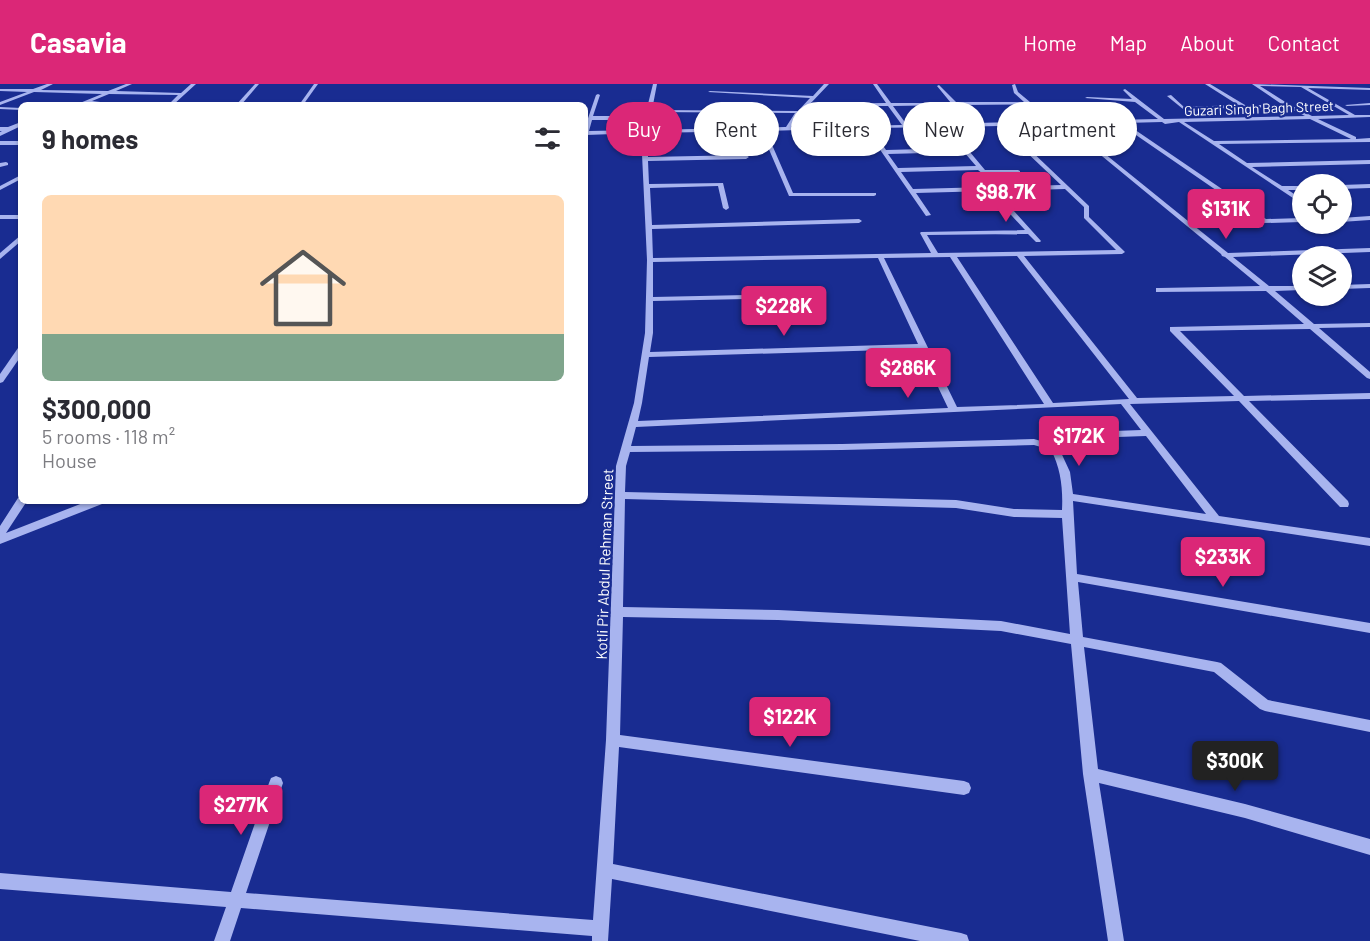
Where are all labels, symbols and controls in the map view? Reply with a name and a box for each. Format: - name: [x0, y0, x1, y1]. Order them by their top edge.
- text: Casavia: [30, 25, 127, 59]
- text: Home: [1023, 30, 1077, 55]
- text: Map: [1110, 30, 1147, 55]
- text: About: [1180, 30, 1235, 55]
- text: Contact: [1268, 30, 1340, 55]
- street label: Guzari Singh Bagh Street: [1184, 97, 1334, 119]
- chip: Buy: [606, 102, 682, 156]
- chip: Rent: [694, 102, 779, 156]
- chip: Filters: [791, 102, 891, 156]
- chip: New: [903, 102, 985, 156]
- chip: Apartment: [997, 102, 1137, 156]
- icon: filters: [531, 122, 564, 155]
- text: 9 homes: [42, 123, 138, 154]
- pin: $98.7K: [957, 172, 1055, 223]
- map controls: [1292, 174, 1352, 306]
- button: locate: [1292, 174, 1352, 234]
- text: $98.7K: [976, 179, 1036, 203]
- pin: $131K: [1184, 189, 1268, 240]
- text: $131K: [1202, 196, 1250, 220]
- icon: home: [249, 234, 357, 342]
- button: layers: [1292, 246, 1352, 306]
- pin: $228K: [742, 286, 826, 337]
- text: $228K: [755, 293, 813, 317]
- pin: $286K: [866, 348, 950, 399]
- text: $286K: [880, 355, 936, 379]
- text: $300,000: [42, 393, 151, 424]
- pin: $172K: [1037, 416, 1121, 467]
- text: $172K: [1053, 423, 1105, 447]
- text: 5 rooms · 118 m²: [42, 424, 175, 448]
- text: House: [42, 448, 97, 472]
- street label: Kotli Pir Abdul Rehman Street: [592, 468, 616, 660]
- pin: $233K: [1181, 537, 1265, 588]
- text: $233K: [1195, 544, 1251, 568]
- pin: $122K: [748, 697, 832, 748]
- text: $122K: [763, 704, 817, 728]
- pin: $300K: [1193, 741, 1277, 792]
- text: $300K: [1206, 748, 1264, 772]
- pin: $277K: [199, 785, 283, 836]
- text: $277K: [214, 792, 269, 816]

